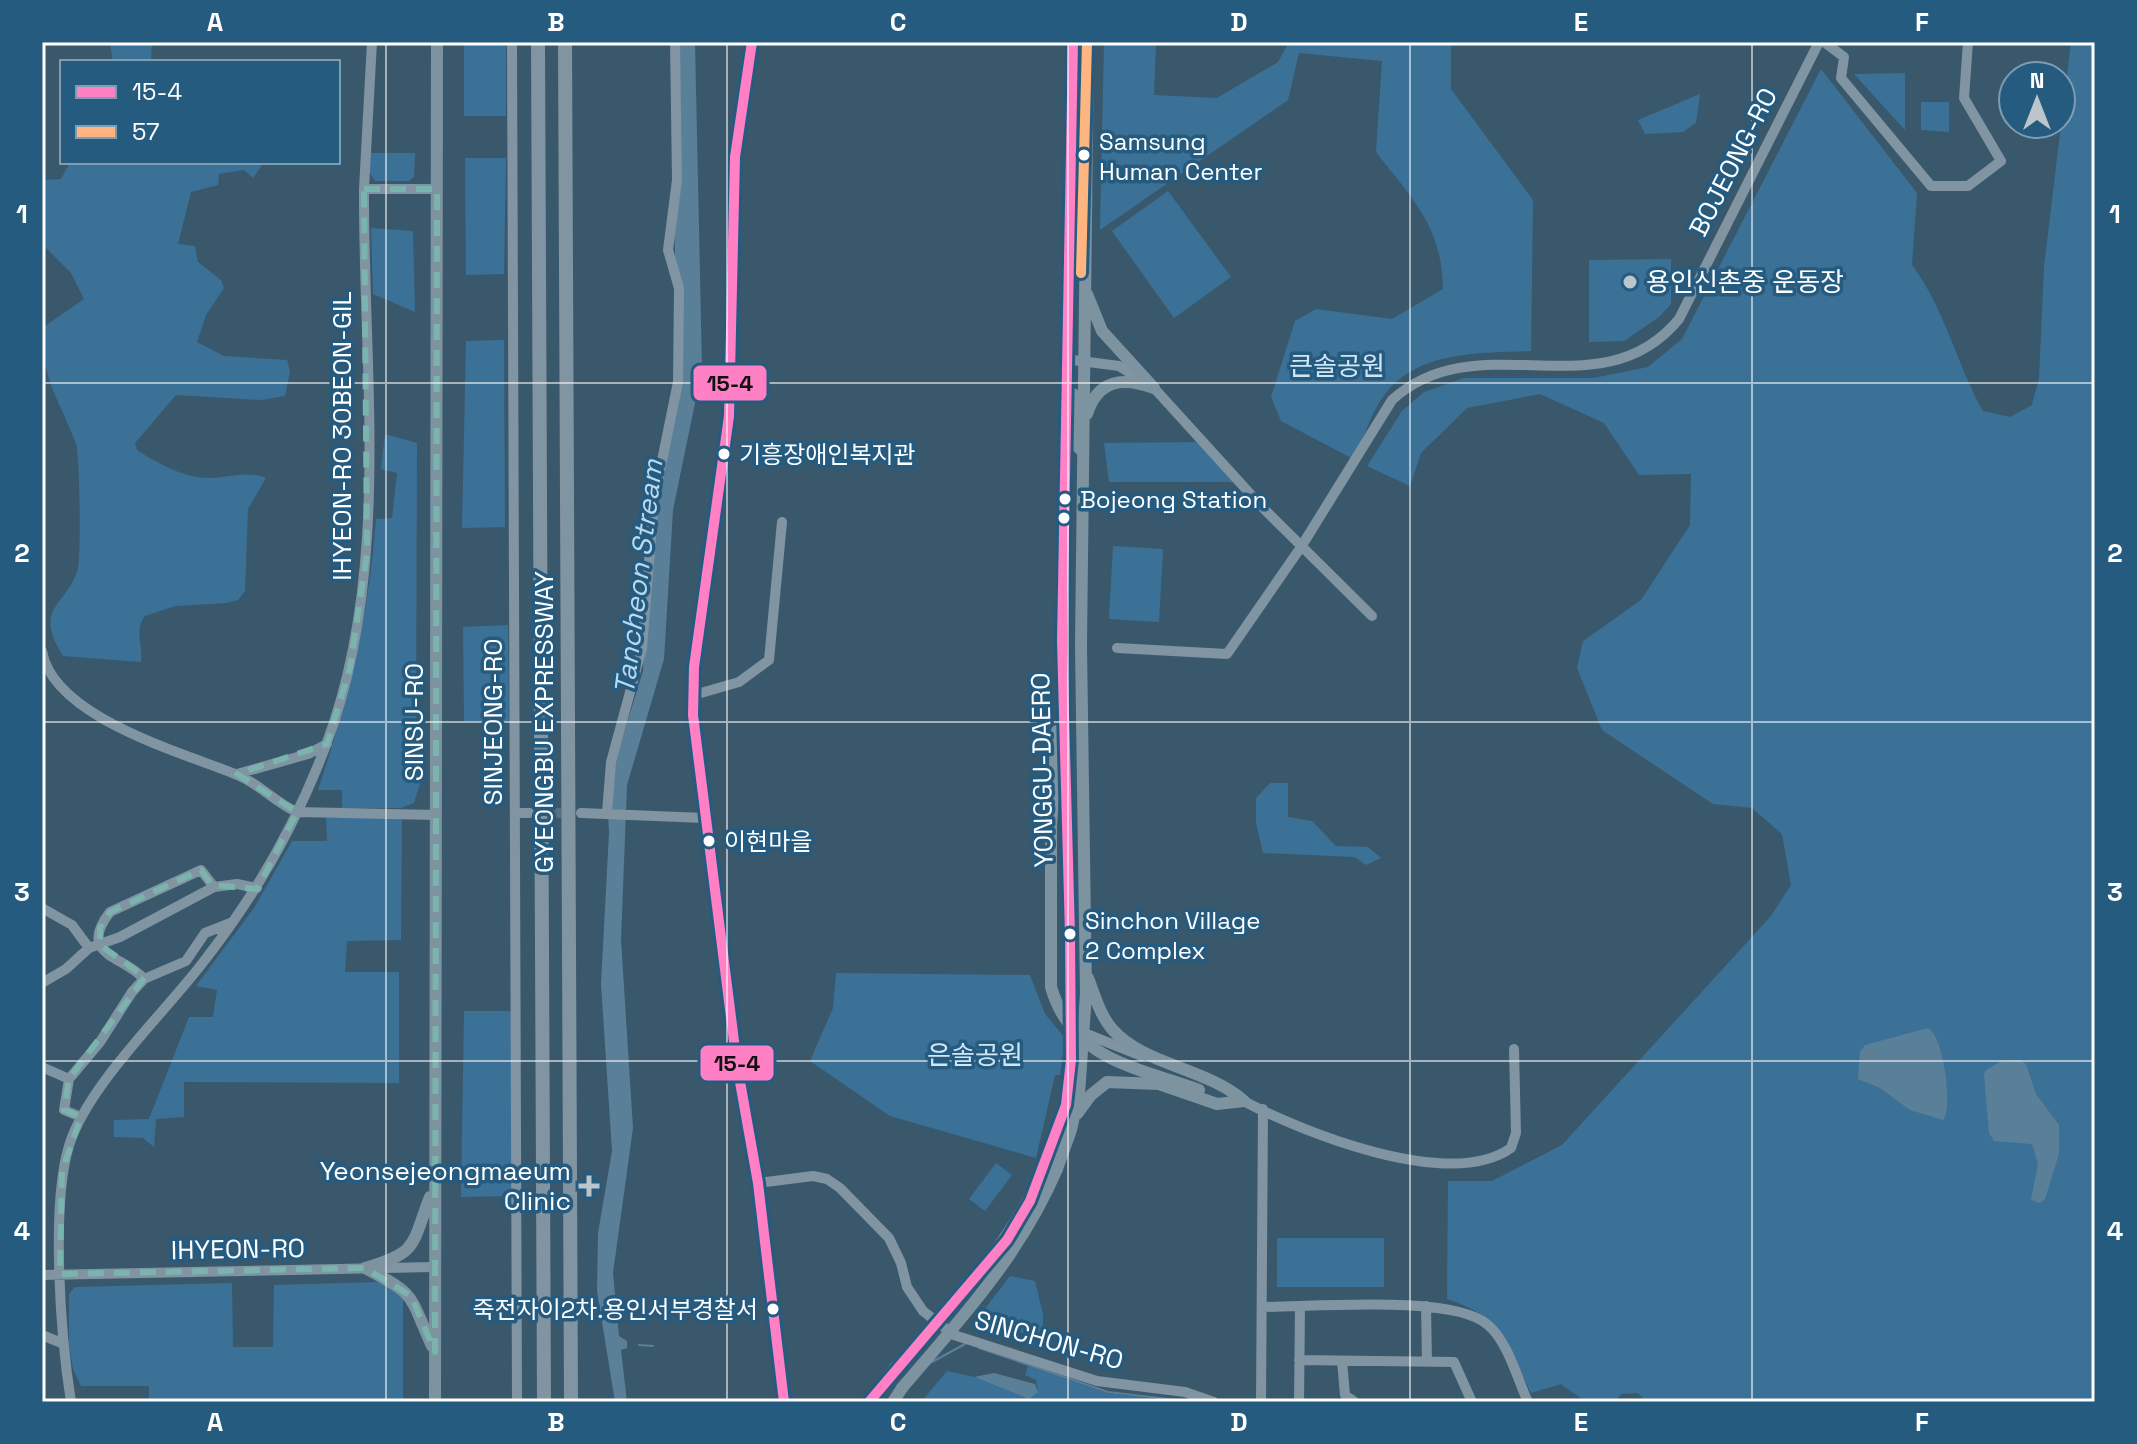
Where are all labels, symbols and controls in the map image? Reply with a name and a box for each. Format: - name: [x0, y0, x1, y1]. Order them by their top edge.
- text: A: [207, 5, 224, 39]
- text: B: [547, 5, 565, 39]
- text: C: [890, 5, 906, 39]
- text: D: [1230, 5, 1248, 39]
- text: E: [1574, 5, 1588, 39]
- text: F: [1915, 5, 1929, 39]
- legend: [60, 60, 340, 164]
- north arrow: [1997, 60, 2077, 140]
- text: N: [2030, 66, 2044, 94]
- text: 15-4: [132, 76, 182, 107]
- street label: BOJEONG-RO: [1681, 82, 1785, 242]
- text: 57: [132, 116, 160, 147]
- place label: Samsung Human Center: [1099, 126, 1263, 187]
- marker: Samsung Human Center: [1076, 147, 1092, 163]
- text: 1: [16, 197, 28, 231]
- text: 1: [2109, 197, 2121, 231]
- place label: 용인신촌중 운동장: [1646, 265, 1844, 299]
- marker: 용인신촌중 운동장: [1621, 273, 1639, 291]
- street label: IHYEON-RO 30BEON-GIL: [325, 291, 359, 581]
- park label: 큰솔공원: [1289, 349, 1385, 383]
- line badge: 15-4: [692, 364, 768, 402]
- text: 15-4: [707, 369, 753, 397]
- place label: 기흥장애인복지관: [739, 439, 916, 470]
- marker: 기흥장애인복지관: [716, 446, 732, 462]
- water label: Tancheon Stream: [606, 457, 670, 696]
- place label: Bojeong Station: [1080, 484, 1267, 515]
- marker: Bojeong Station: [1057, 491, 1073, 507]
- unlabelled marker: [1056, 510, 1072, 526]
- text: 2: [14, 536, 30, 570]
- text: 2: [2107, 536, 2123, 570]
- street label: GYEONGBU EXPRESSWAY: [527, 571, 561, 873]
- street label: SINJEONG-RO: [476, 638, 510, 806]
- street label: SINSU-RO: [397, 663, 431, 781]
- street label: YONGGU-DAERO: [1023, 672, 1061, 868]
- place label: 이현마을: [724, 826, 812, 857]
- marker: 이현마을: [701, 833, 717, 849]
- text: 3: [14, 875, 30, 909]
- text: 3: [2107, 875, 2123, 909]
- place label: Sinchon Village 2 Complex: [1085, 905, 1260, 966]
- marker: Sinchon Village 2 Complex: [1062, 926, 1078, 942]
- park label: 은솔공원: [927, 1038, 1023, 1072]
- line badge: 15-4: [699, 1044, 775, 1082]
- text: 15-4: [714, 1049, 760, 1077]
- place label: Yeonsejeongmaeum Clinic: [320, 1154, 571, 1218]
- marker: Yeonsejeongmaeum Clinic: [578, 1175, 600, 1197]
- text: 4: [14, 1214, 30, 1248]
- text: 4: [2107, 1214, 2123, 1248]
- street label: IHYEON-RO: [171, 1231, 305, 1267]
- place label: 죽전자이2차.용인서부경찰서: [472, 1294, 758, 1325]
- marker: 죽전자이2차.용인서부경찰서: [765, 1301, 781, 1317]
- street label: SINCHON-RO: [970, 1302, 1128, 1378]
- text: A: [207, 1405, 224, 1439]
- text: B: [547, 1405, 565, 1439]
- text: C: [890, 1405, 906, 1439]
- text: D: [1230, 1405, 1248, 1439]
- text: E: [1574, 1405, 1588, 1439]
- text: F: [1915, 1405, 1929, 1439]

